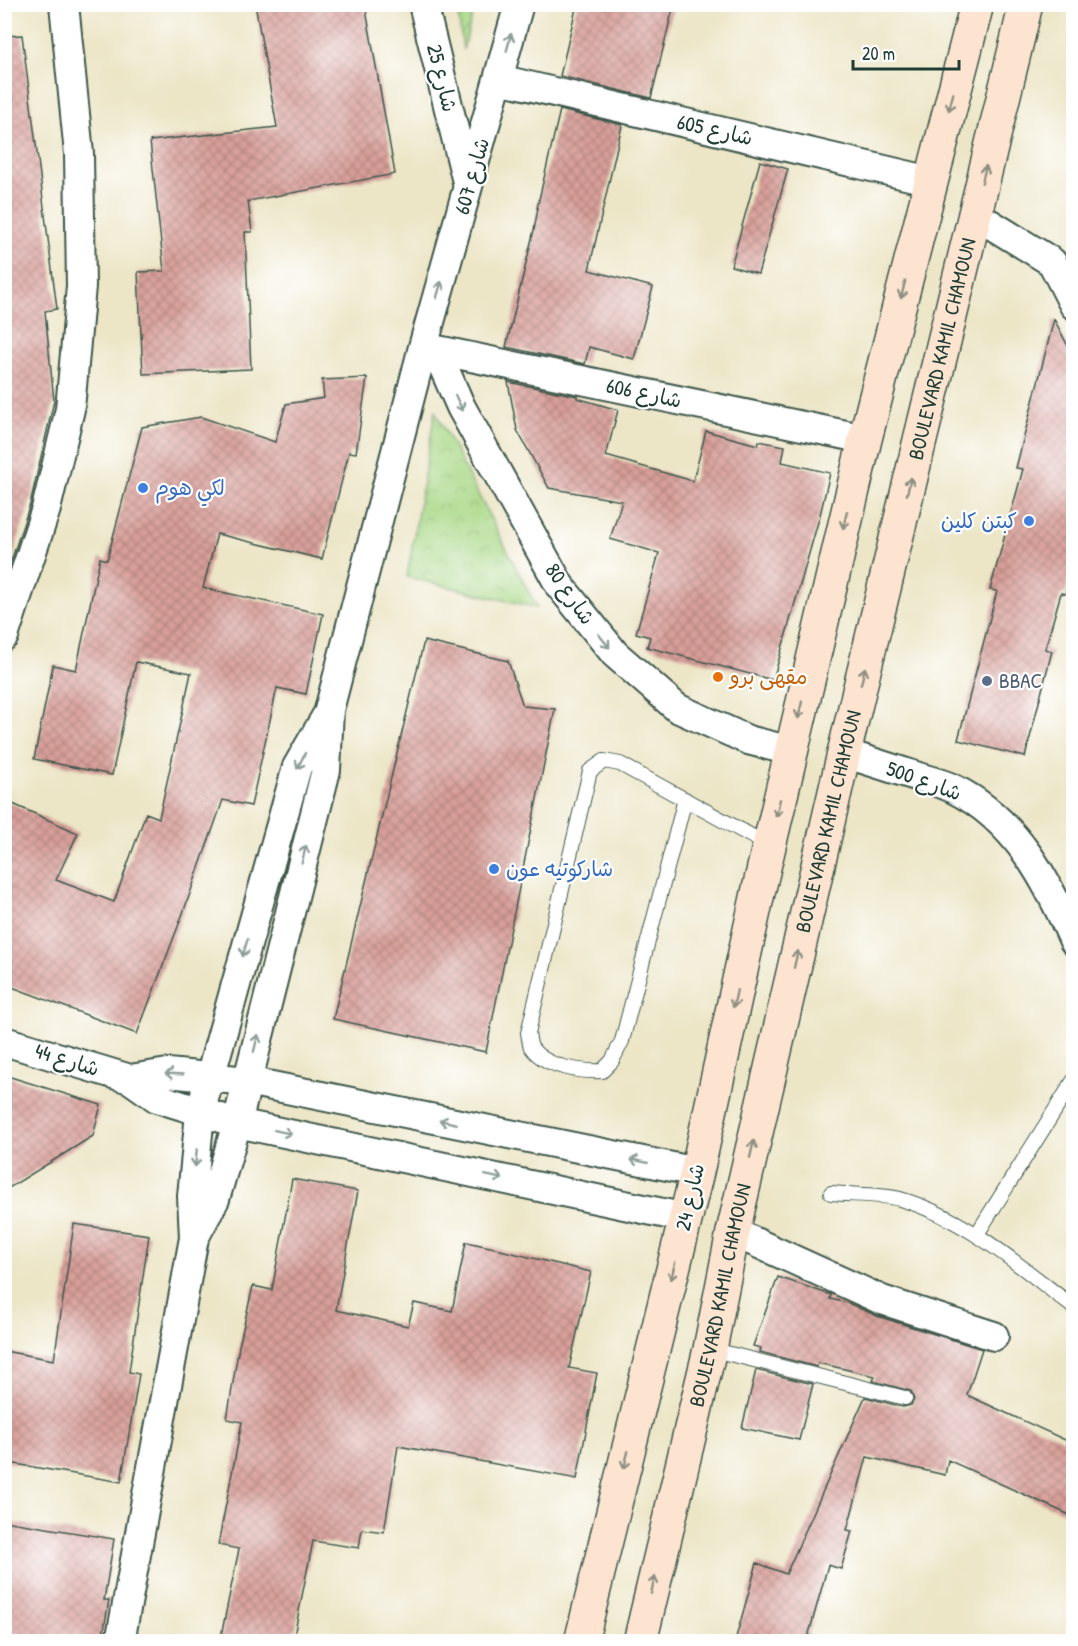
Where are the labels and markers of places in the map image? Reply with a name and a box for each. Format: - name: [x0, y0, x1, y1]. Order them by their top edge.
- place label: لكي هوم: [155, 473, 225, 507]
- marker: لكي هوم: [136, 481, 150, 495]
- place label: كبتن كلين: [941, 506, 1017, 535]
- marker: كبتن كلين: [1022, 514, 1036, 528]
- place label: مقهى برو: [728, 662, 807, 691]
- place label: BBAC: [999, 666, 1042, 695]
- marker: مقهى برو: [711, 670, 725, 684]
- marker: BBAC: [980, 674, 994, 688]
- place label: شاركوتيه عون: [506, 854, 613, 883]
- marker: شاركوتيه عون: [487, 862, 501, 876]

